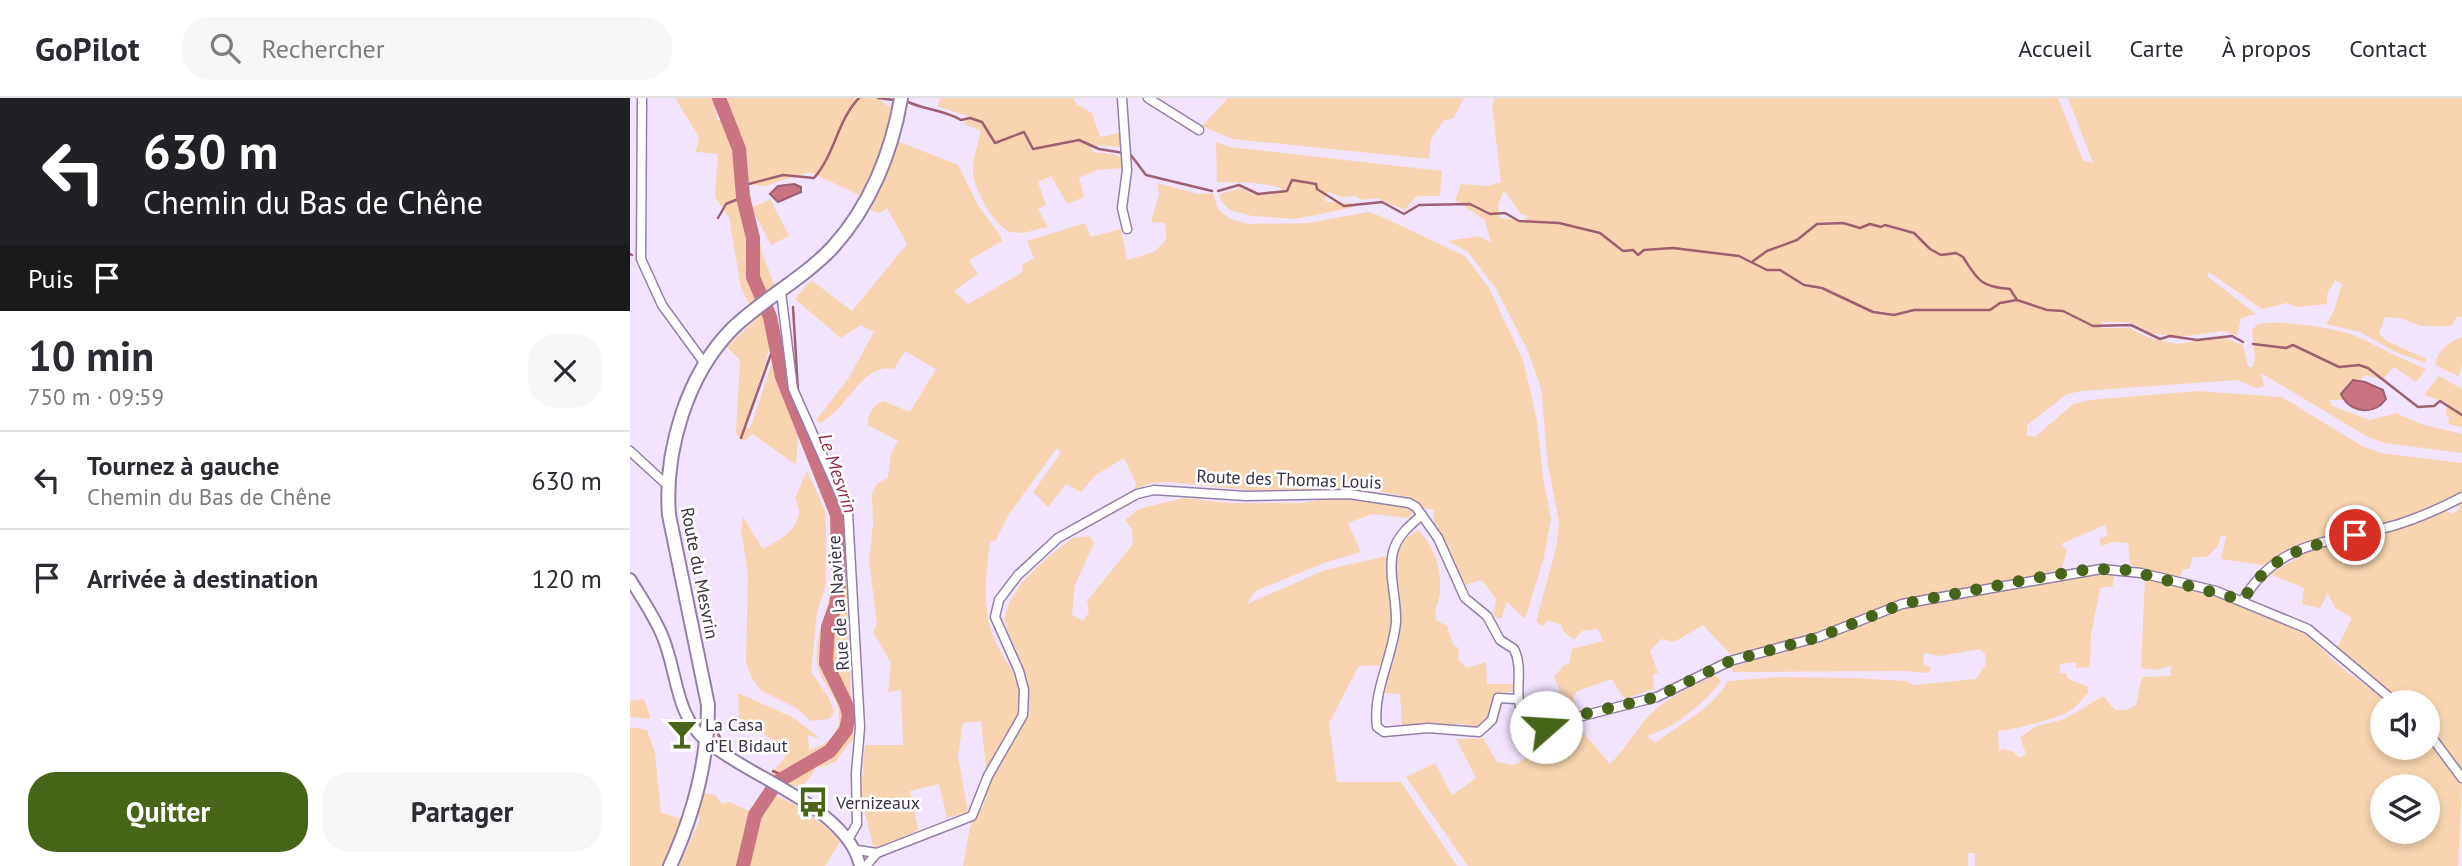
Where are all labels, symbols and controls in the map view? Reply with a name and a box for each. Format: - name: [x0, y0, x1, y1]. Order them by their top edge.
- search box: [182, 17, 672, 80]
- text: GoPilot: [35, 27, 140, 70]
- icon: search: [206, 29, 244, 67]
- text: Rechercher: [262, 32, 385, 65]
- text: Accueil: [2018, 33, 2092, 64]
- text: Carte: [2130, 33, 2184, 64]
- text: À propos: [2222, 33, 2311, 64]
- text: Contact: [2349, 33, 2427, 64]
- text: 630 m: [143, 119, 278, 183]
- icon: left: [28, 126, 119, 217]
- text: Chemin du Bas de Chêne: [143, 181, 483, 223]
- icon: arrive: [88, 259, 126, 297]
- text: Puis: [28, 262, 74, 295]
- text: 10 min: [28, 328, 154, 383]
- button: close: [528, 334, 602, 408]
- text: 750 m · 09:59: [28, 382, 164, 411]
- water label: Le Mesvrin: [813, 430, 863, 516]
- text: Tournez à gauche: [87, 449, 279, 482]
- icon: left: [28, 461, 66, 499]
- text: 630 m: [531, 464, 602, 497]
- street label: Route des Thomas Louis: [1196, 464, 1382, 494]
- text: Chemin du Bas de Chêne: [87, 482, 331, 511]
- street label: Route du Mesvrin: [676, 505, 724, 641]
- pin: [2325, 505, 2385, 565]
- icon: arrive: [2336, 516, 2374, 554]
- street label: Rue de la Navière: [822, 534, 854, 672]
- icon: arrive: [28, 559, 66, 597]
- text: Arrivée à destination: [87, 562, 318, 595]
- text: 120 m: [531, 562, 602, 595]
- position arrow: [1509, 690, 1583, 764]
- map controls: [2370, 690, 2440, 844]
- button: sound: [2370, 690, 2440, 760]
- place label: La Casa d’El Bidaut: [705, 713, 788, 757]
- bar icon: La Casa d’El Bidaut: [665, 717, 699, 751]
- button: Quitter: [28, 772, 308, 852]
- button: Partager: [322, 772, 602, 852]
- button: layers: [2370, 774, 2440, 844]
- bus stop icon: Vernizeaux: [796, 785, 830, 819]
- place label: Vernizeaux: [835, 791, 920, 814]

